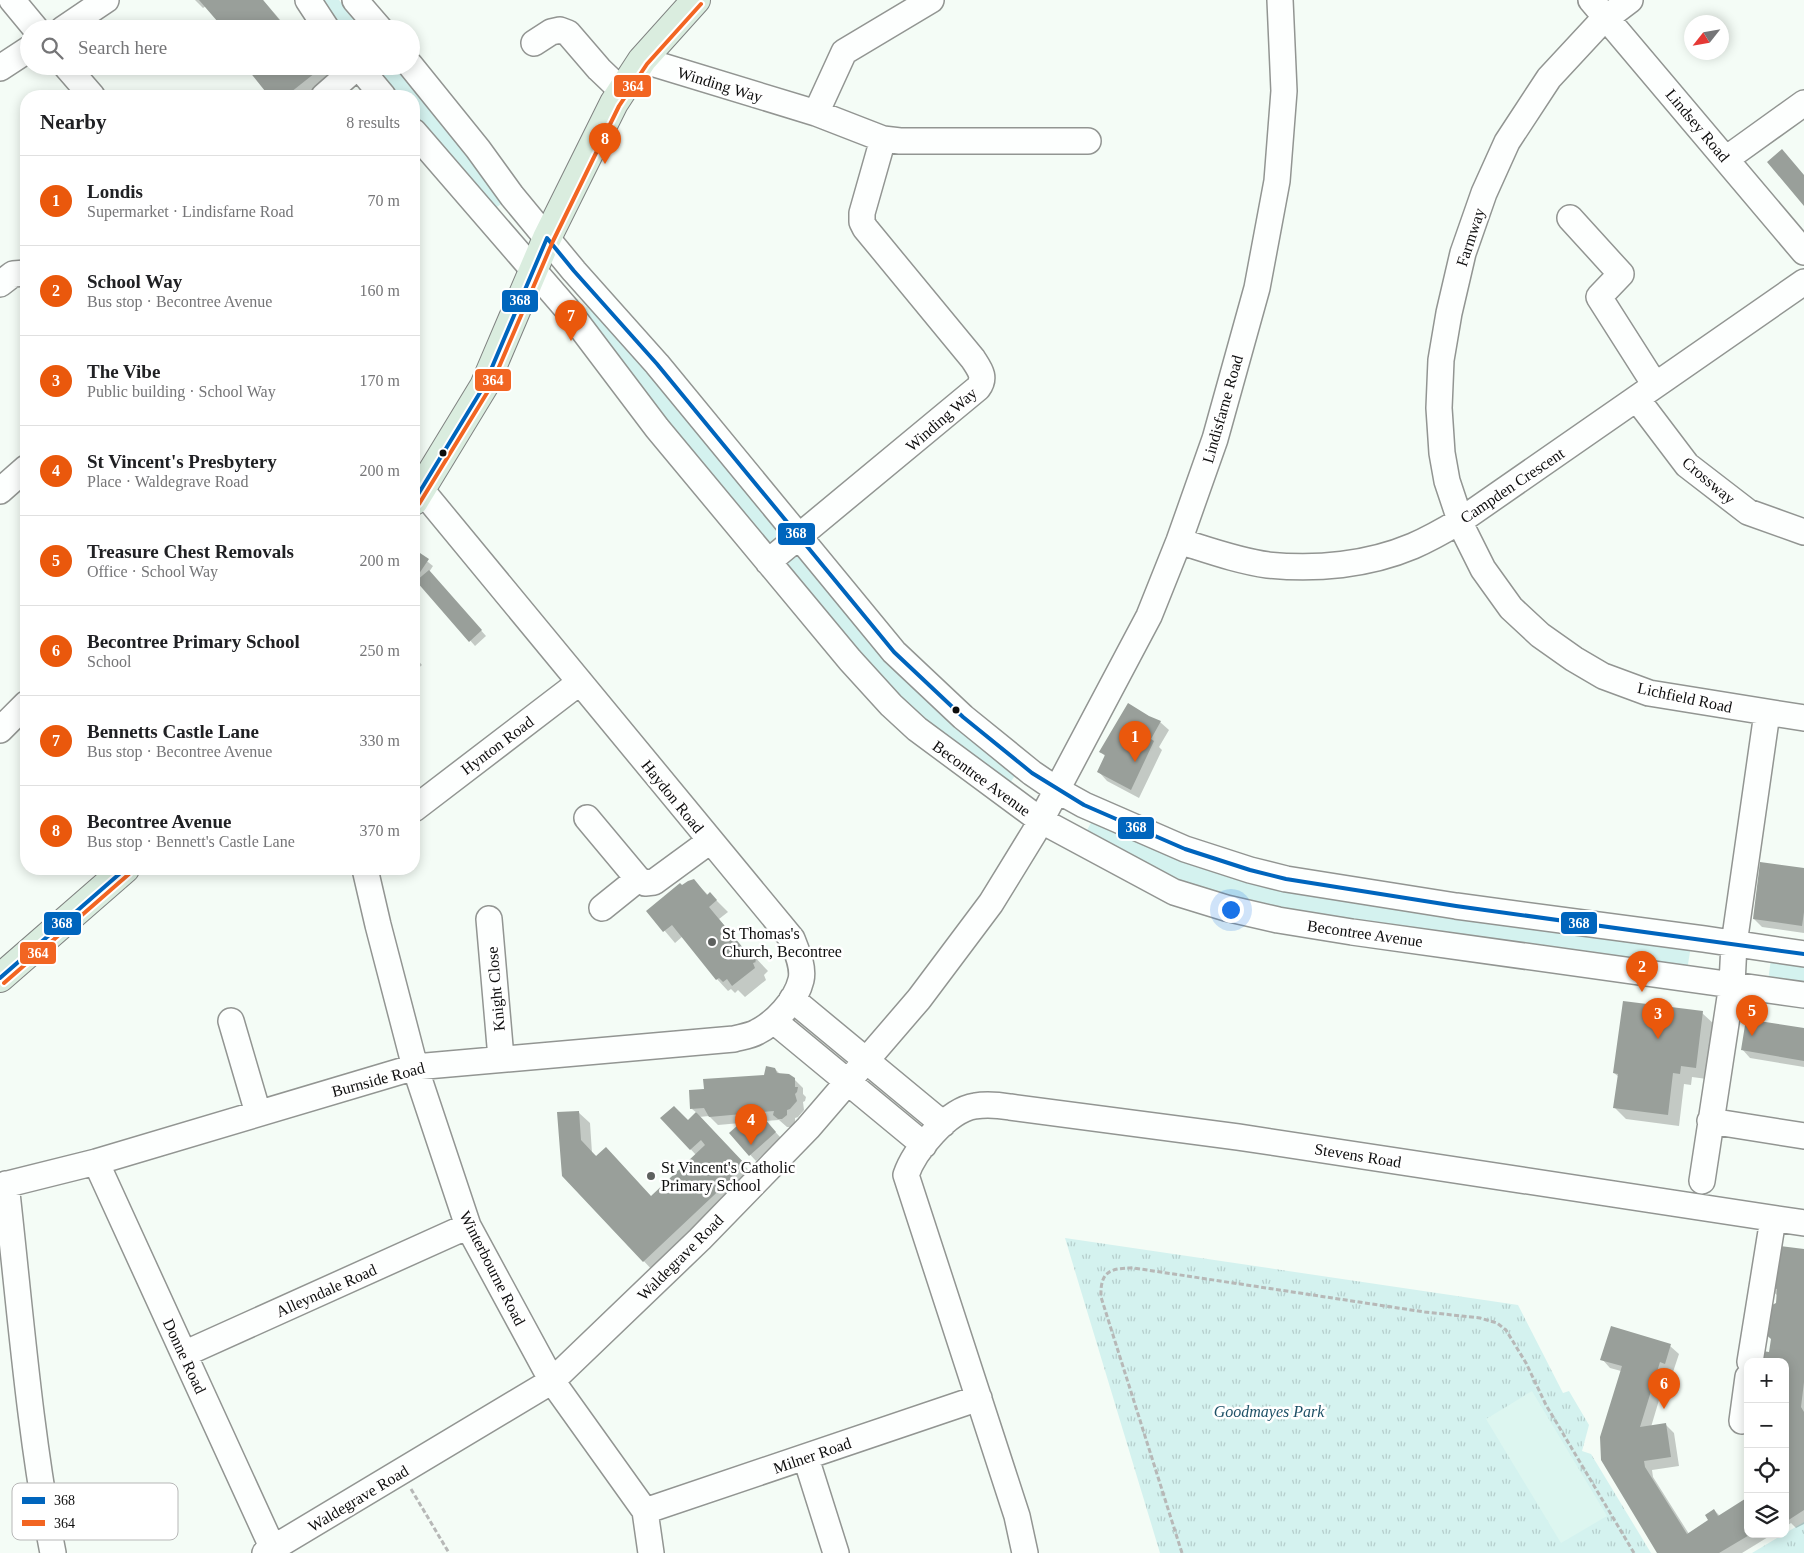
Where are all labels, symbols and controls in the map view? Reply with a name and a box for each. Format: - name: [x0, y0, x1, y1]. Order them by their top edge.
- north arrow: [1684, 15, 1729, 60]
- search box: [20, 20, 420, 75]
- icon: search: [38, 34, 66, 62]
- text: Search here: [78, 37, 167, 58]
- street label: Winding Way: [675, 63, 764, 106]
- line badge: 364: [613, 74, 652, 98]
- text: 364: [623, 79, 644, 94]
- street label: Lindsey Road: [1662, 86, 1733, 166]
- text: Nearby: [40, 110, 107, 134]
- text: 8 results: [346, 114, 400, 131]
- pin: 8: [589, 123, 621, 164]
- text: Londis: [87, 181, 143, 202]
- text: 1: [52, 192, 60, 209]
- text: 70 m: [368, 192, 400, 209]
- text: Supermarket · Lindisfarne Road: [87, 203, 294, 220]
- street label: Farmway: [1453, 206, 1489, 269]
- text: School Way: [87, 271, 182, 292]
- text: 2: [52, 282, 60, 299]
- text: 160 m: [360, 282, 400, 299]
- line badge: 368: [501, 289, 539, 313]
- text: Bus stop · Becontree Avenue: [87, 293, 272, 310]
- text: 368: [510, 293, 531, 308]
- pin: 7: [555, 300, 587, 341]
- street label: Lindisfarne Road: [1199, 353, 1246, 465]
- text: The Vibe: [87, 361, 160, 382]
- line badge: 364: [474, 368, 512, 392]
- text: 3: [52, 372, 60, 389]
- text: 170 m: [360, 372, 400, 389]
- text: 364: [483, 373, 504, 388]
- text: Public building · School Way: [87, 383, 276, 400]
- street label: Winding Way: [903, 384, 981, 455]
- street label: Campden Crescent: [1457, 444, 1568, 527]
- unlabelled marker: [438, 448, 448, 458]
- text: St Vincent's Presbytery: [87, 451, 277, 472]
- street label: Crossway: [1678, 454, 1738, 508]
- text: 4: [52, 462, 60, 479]
- text: 200 m: [360, 462, 400, 479]
- text: Place · Waldegrave Road: [87, 473, 248, 490]
- line badge: 368: [777, 522, 816, 546]
- text: 368: [786, 526, 807, 541]
- text: Treasure Chest Removals: [87, 541, 294, 562]
- text: 5: [52, 552, 60, 569]
- text: 200 m: [360, 552, 400, 569]
- text: Office · School Way: [87, 563, 218, 580]
- text: Becontree Primary School: [87, 631, 300, 652]
- text: 6: [52, 642, 60, 659]
- text: 250 m: [360, 642, 400, 659]
- text: School: [87, 653, 131, 670]
- street label: Lichfield Road: [1636, 679, 1734, 716]
- unlabelled marker: [951, 705, 961, 715]
- street label: Hynton Road: [458, 713, 537, 779]
- text: Bennetts Castle Lane: [87, 721, 259, 742]
- pin: 1: [1119, 721, 1151, 762]
- text: 7: [52, 732, 60, 749]
- text: 330 m: [360, 732, 400, 749]
- street label: Becontree Avenue: [930, 737, 1034, 820]
- text: Bus stop · Becontree Avenue: [87, 743, 272, 760]
- street label: Haydon Road: [637, 757, 707, 837]
- text: Becontree Avenue: [87, 811, 231, 832]
- line badge: 368: [1117, 816, 1155, 840]
- text: 368: [1126, 820, 1147, 835]
- text: 8: [52, 822, 60, 839]
- text: 370 m: [360, 822, 400, 839]
- text: Bus stop · Bennett's Castle Lane: [87, 833, 295, 850]
- your location: [1218, 897, 1244, 923]
- line badge: 368: [43, 911, 82, 936]
- line badge: 368: [1560, 911, 1598, 935]
- text: 368: [52, 916, 73, 931]
- text: 368: [1569, 916, 1590, 931]
- street label: Becontree Avenue: [1306, 917, 1424, 950]
- place label: St Thomas's Church, Becontree: [722, 925, 842, 960]
- marker: St Thomas's Church, Becontree: [706, 936, 718, 948]
- line badge: 364: [19, 941, 57, 965]
- text: 364: [28, 946, 49, 961]
- street label: Knight Close: [483, 946, 509, 1032]
- pin: 2: [1626, 951, 1658, 992]
- pin: 5: [1736, 995, 1768, 1036]
- pin: 3: [1642, 998, 1674, 1039]
- street label: Burnside Road: [330, 1059, 426, 1100]
- pin: 4: [735, 1104, 767, 1145]
- street label: Stevens Road: [1313, 1140, 1402, 1171]
- place label: St Vincent's Catholic Primary School: [661, 1159, 795, 1195]
- marker: St Vincent's Catholic Primary School: [645, 1170, 657, 1182]
- street label: Winterbourne Road: [456, 1208, 529, 1328]
- street label: Waldegrave Road: [634, 1211, 727, 1304]
- street label: Alleyndale Road: [273, 1261, 379, 1321]
- street label: Donne Road: [160, 1316, 209, 1396]
- map controls: [1744, 1358, 1789, 1538]
- button: +: [1744, 1358, 1789, 1403]
- pin: 6: [1648, 1368, 1680, 1409]
- park label: Goodmayes Park: [1214, 1403, 1325, 1421]
- button: −: [1744, 1403, 1789, 1448]
- street label: Milner Road: [771, 1434, 853, 1477]
- button: locate: [1744, 1448, 1789, 1493]
- street label: Waldegrave Road: [305, 1462, 412, 1536]
- legend: [12, 1483, 178, 1540]
- text: 368: [54, 1493, 75, 1508]
- button: layers: [1744, 1493, 1789, 1538]
- text: 364: [54, 1516, 75, 1531]

